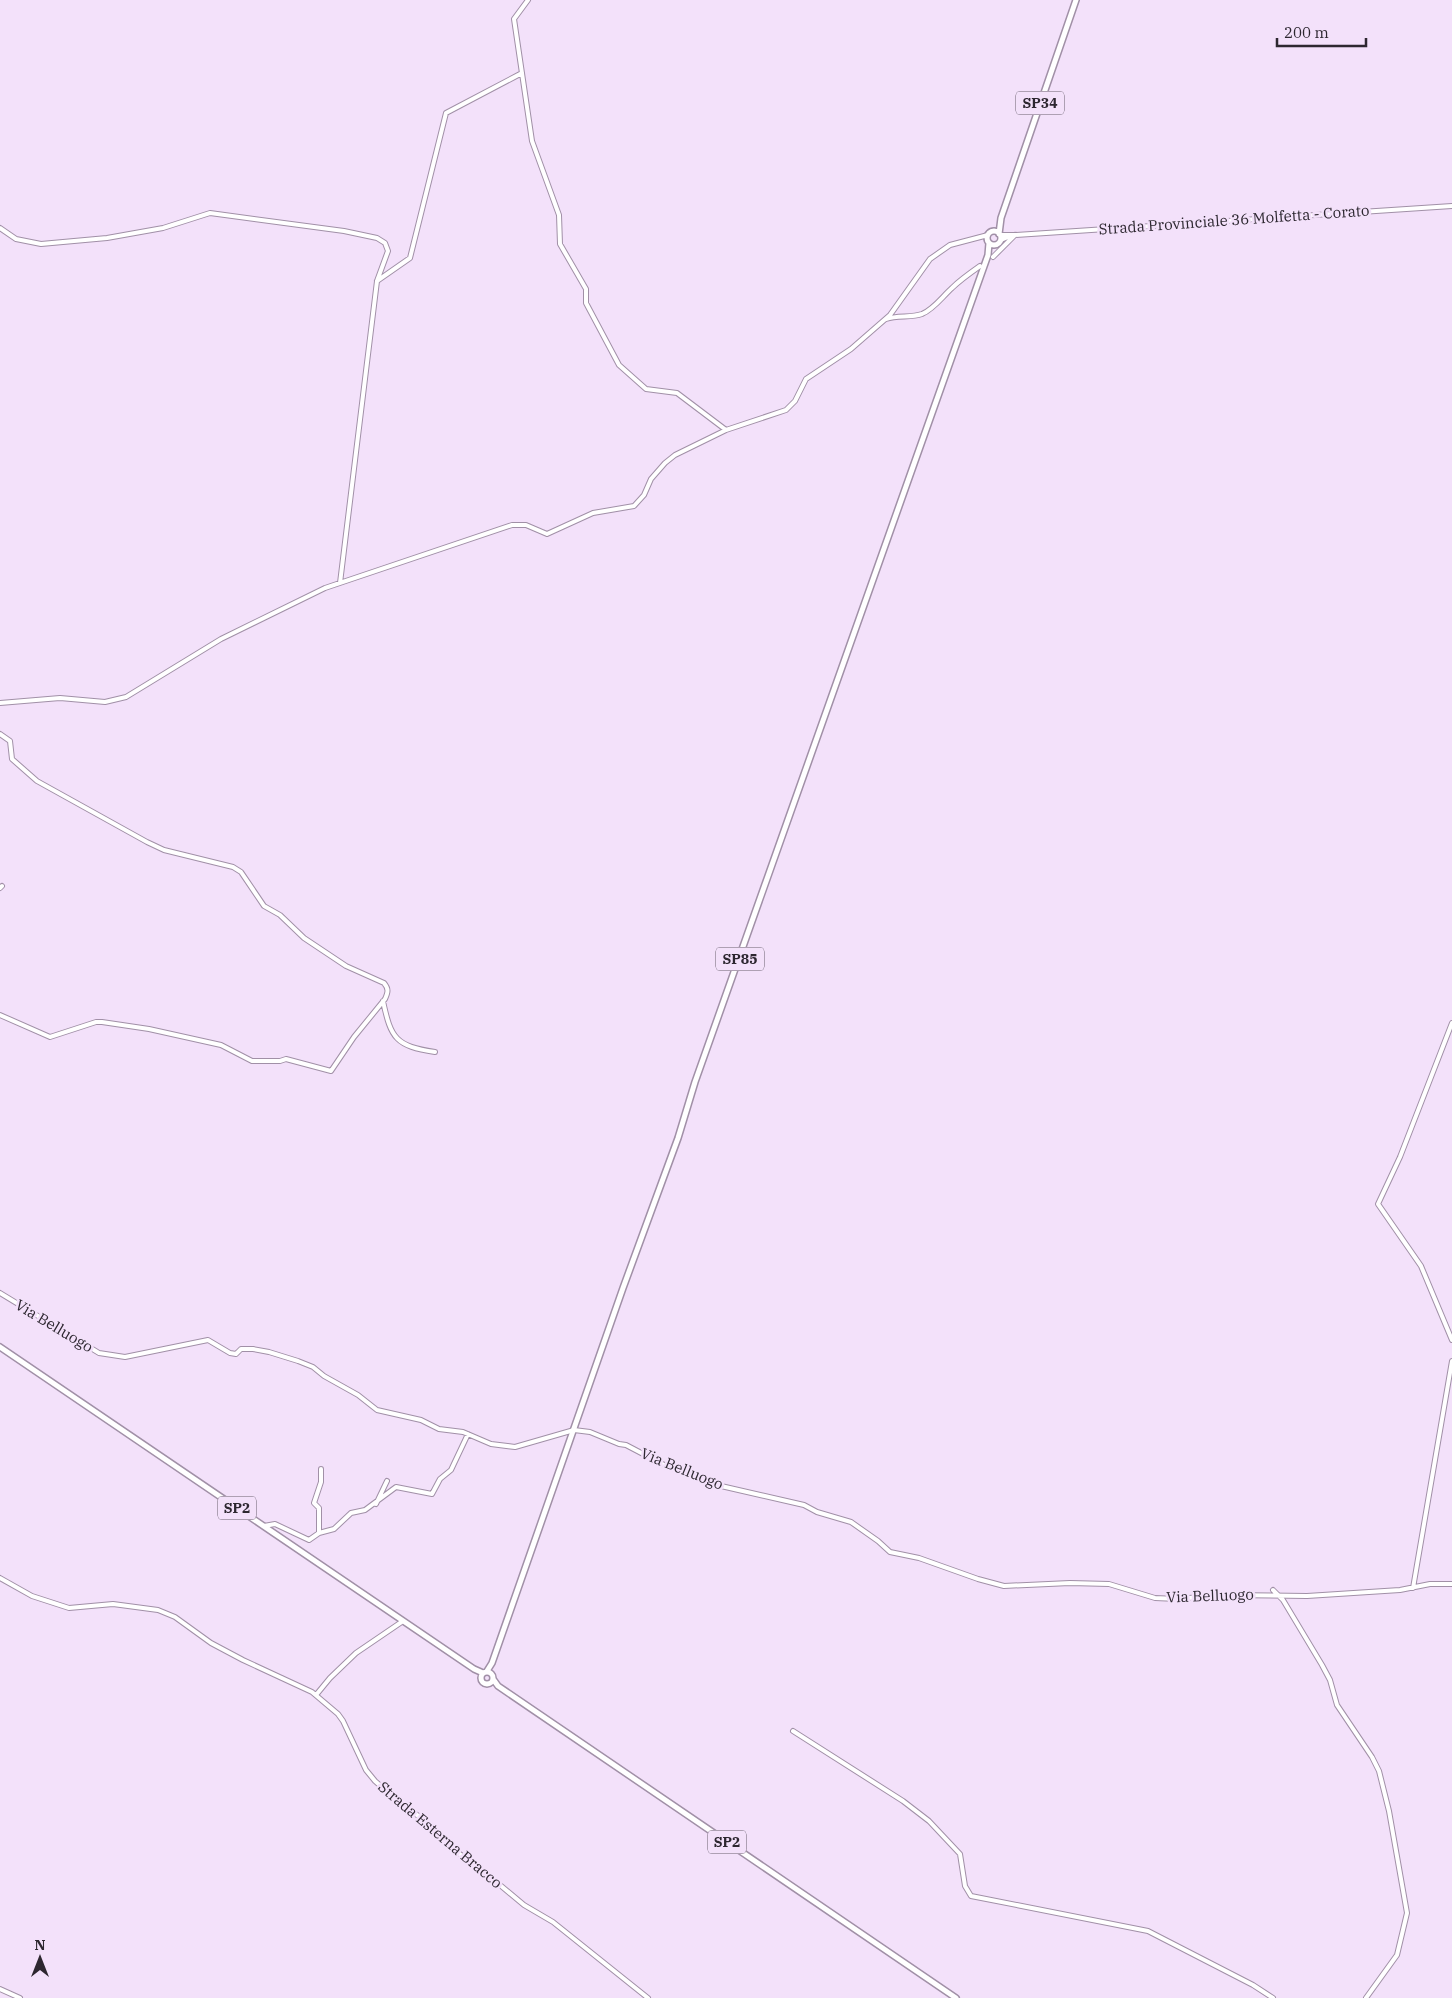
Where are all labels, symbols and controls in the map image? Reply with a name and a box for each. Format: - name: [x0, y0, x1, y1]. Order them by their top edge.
- scale bar: [1277, 15, 1366, 47]
- text: 200 m: [1284, 23, 1329, 42]
- road number: SP34: [1016, 92, 1064, 115]
- street label: Strada Provinciale 36 Molfetta - Corato: [1098, 201, 1370, 238]
- road number: SP85: [716, 948, 764, 971]
- street label: Via Belluogo: [12, 1295, 97, 1356]
- street label: Via Belluogo: [638, 1443, 726, 1494]
- road number: SP2: [218, 1496, 256, 1520]
- street label: Via Belluogo: [1166, 1584, 1254, 1607]
- street label: Strada Esterna Bracco: [374, 1777, 506, 1892]
- road number: SP2: [708, 1830, 746, 1854]
- north arrow: [15, 1933, 65, 1983]
- text: N: [34, 1936, 46, 1954]

